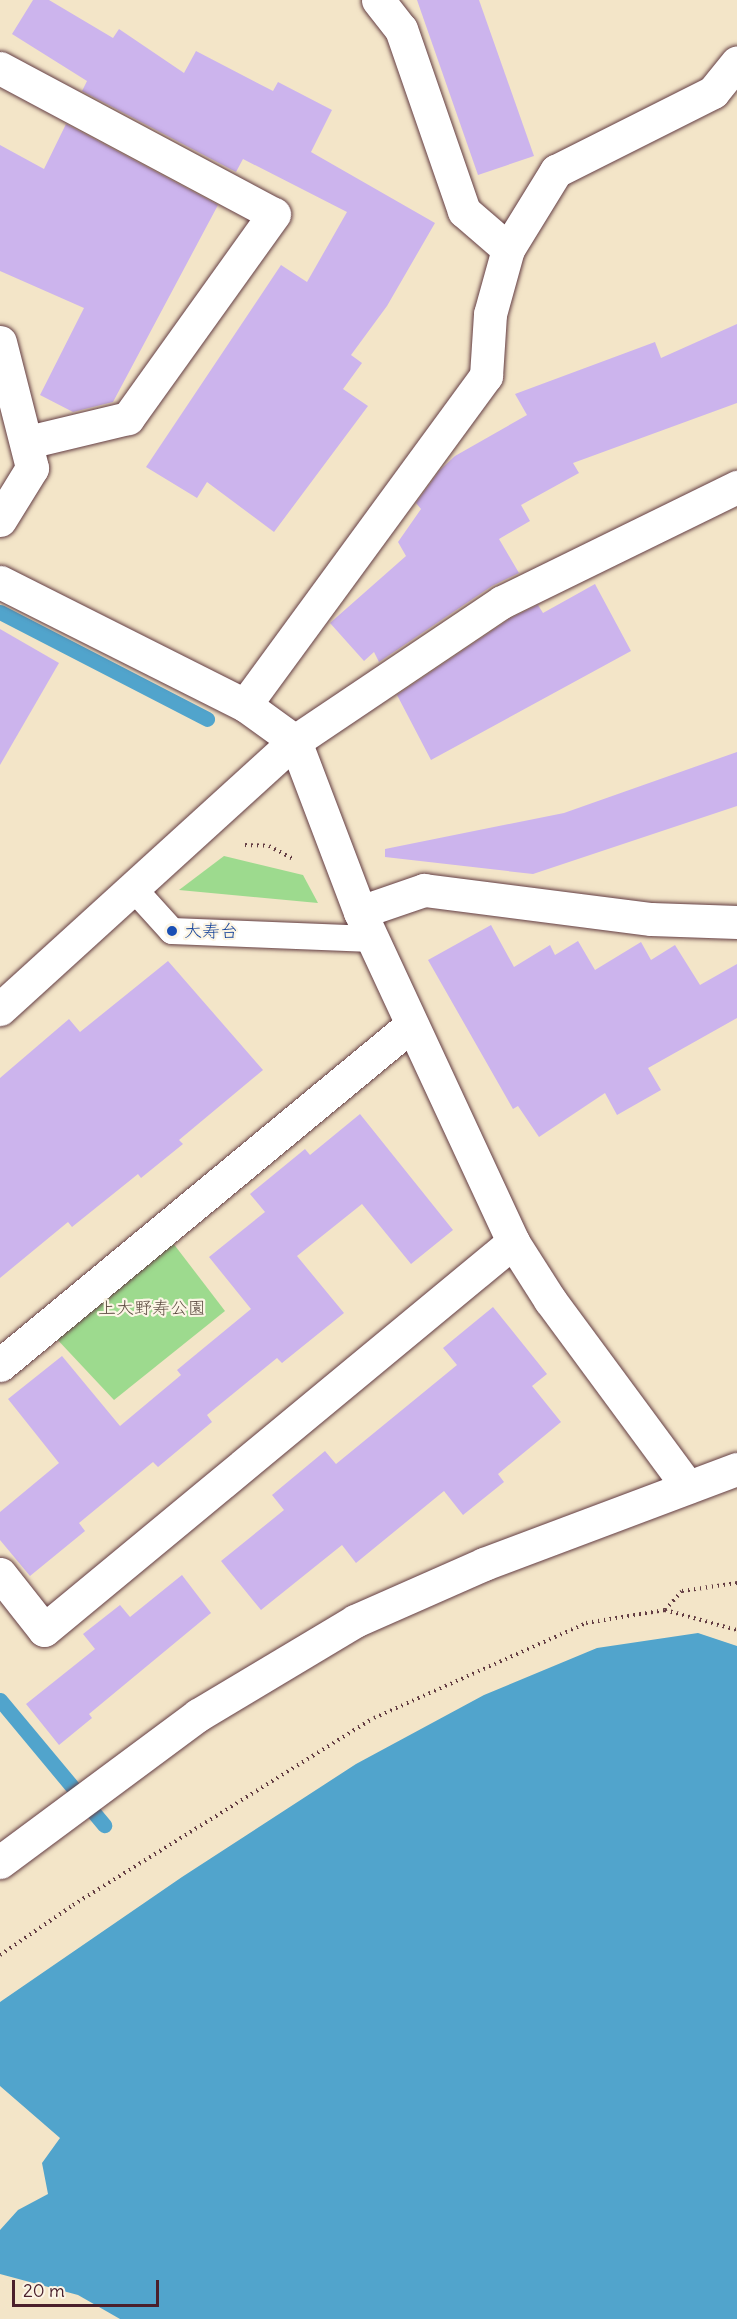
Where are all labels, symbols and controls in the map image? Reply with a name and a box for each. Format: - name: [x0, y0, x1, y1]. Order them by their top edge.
- place label: 大寿台: [184, 920, 238, 942]
- marker: 大寿台: [165, 924, 179, 938]
- park label: 上大野寿公園: [98, 1297, 206, 1319]
- scale bar: [15, 2268, 162, 2306]
- text: 20 m: [23, 2279, 65, 2302]

